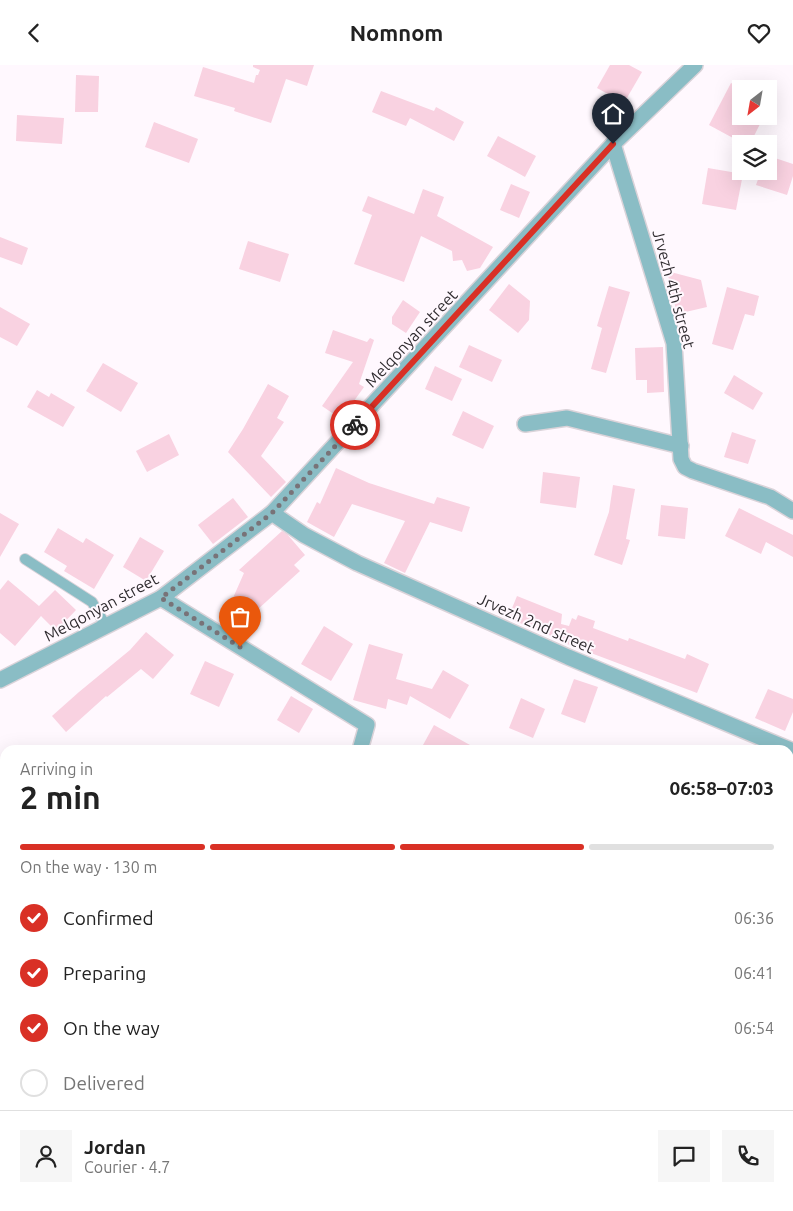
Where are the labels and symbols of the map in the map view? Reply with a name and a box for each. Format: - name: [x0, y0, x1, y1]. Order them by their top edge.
- north arrow: [732, 80, 778, 125]
- pin: [592, 93, 634, 144]
- street label: Jrvezh 4th street: [649, 228, 699, 351]
- street label: Melqonyan street: [361, 285, 461, 390]
- courier: [330, 400, 380, 450]
- street label: Melqonyan street: [41, 569, 162, 645]
- street label: Jrvezh 2nd street: [475, 589, 598, 657]
- pin: [219, 596, 261, 647]

